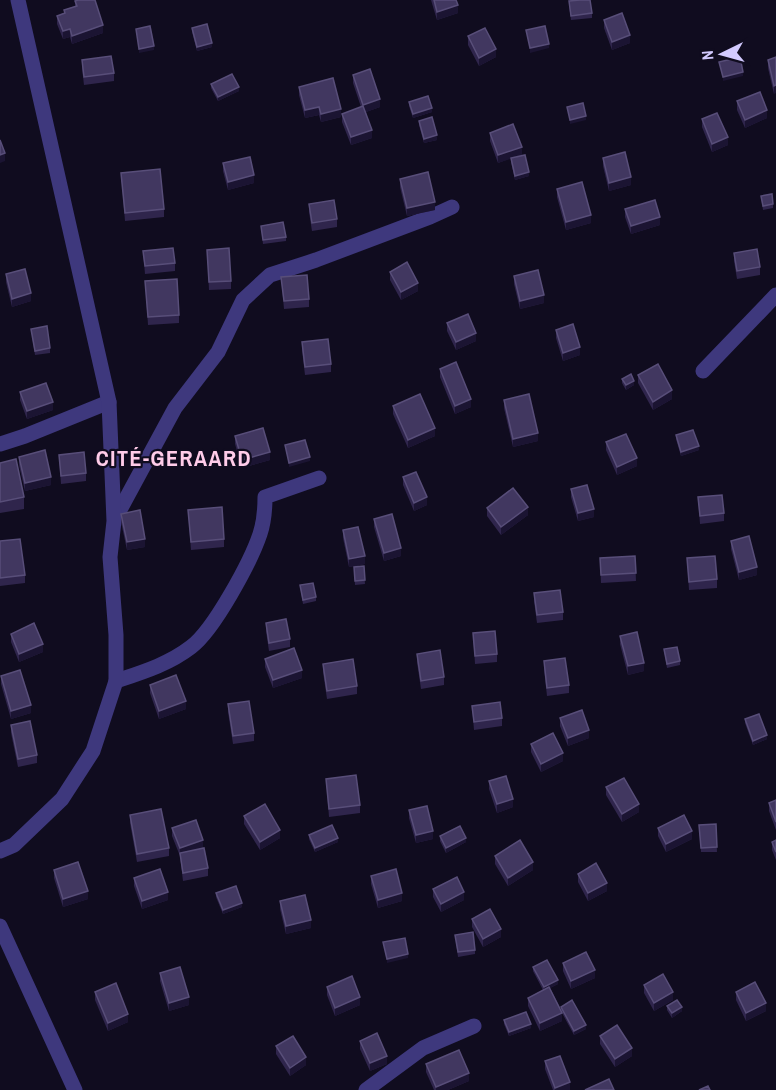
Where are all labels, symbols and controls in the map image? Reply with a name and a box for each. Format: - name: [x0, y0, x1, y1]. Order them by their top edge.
- north arrow: [692, 24, 752, 84]
- text: N: [696, 50, 718, 61]
- district label: CITÉ-GERAARD: [96, 443, 252, 473]

